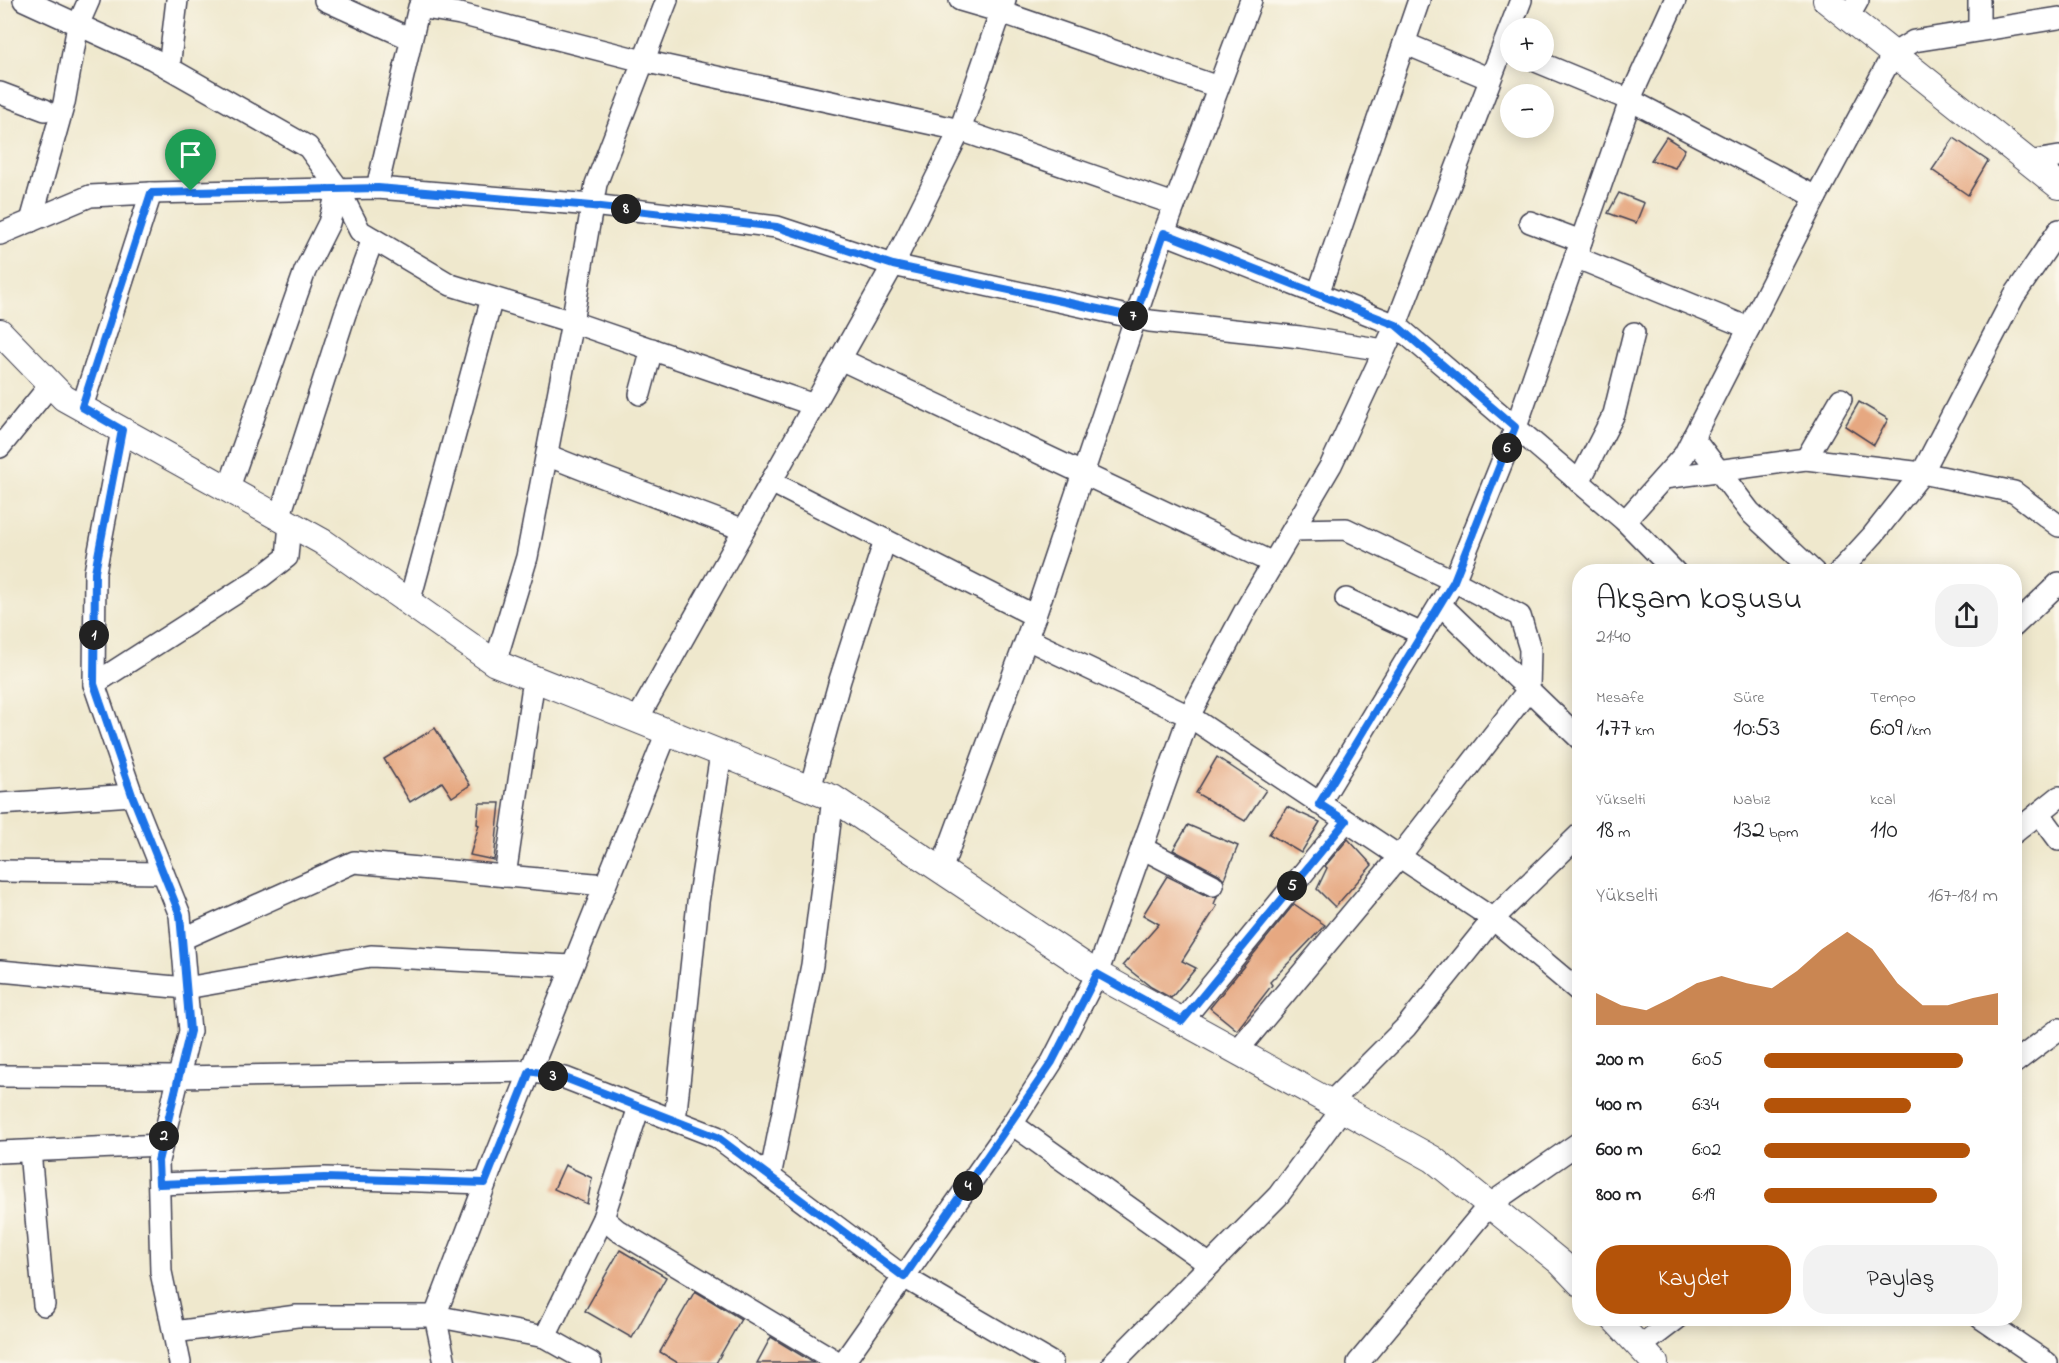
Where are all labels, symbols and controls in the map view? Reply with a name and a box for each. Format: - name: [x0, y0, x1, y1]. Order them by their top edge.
- map controls: [1500, 18, 1554, 138]
- button: +: [1500, 18, 1554, 72]
- button: −: [1500, 84, 1554, 138]
- pin: [165, 129, 216, 191]
- icon: arrive: [174, 138, 207, 171]
- pin: 8: [611, 194, 641, 224]
- text: 8: [623, 197, 629, 221]
- pin: 7: [1118, 301, 1148, 331]
- text: 7: [1130, 304, 1136, 328]
- pin: 6: [1492, 433, 1522, 463]
- text: 6: [1503, 436, 1511, 460]
- text: Akşam koşusu: [1596, 576, 1802, 624]
- button: share: [1935, 584, 1998, 647]
- pin: 1: [79, 620, 109, 650]
- text: 1: [91, 623, 97, 647]
- text: 21:40: [1596, 623, 1631, 652]
- text: Mesafe: [1596, 686, 1644, 710]
- text: Süre: [1733, 686, 1765, 710]
- text: Tempo: [1870, 686, 1916, 710]
- text: 1.77: [1596, 710, 1631, 748]
- text: 10:53: [1733, 710, 1780, 748]
- text: 6:09: [1870, 710, 1903, 748]
- text: km: [1631, 719, 1654, 743]
- text: /km: [1903, 719, 1931, 743]
- text: Yükselti: [1596, 788, 1646, 812]
- text: Nabız: [1733, 788, 1770, 812]
- text: kcal: [1870, 788, 1895, 812]
- text: 18: [1596, 812, 1614, 850]
- text: 132: [1733, 812, 1765, 850]
- text: 110: [1870, 812, 1898, 850]
- text: m: [1614, 821, 1630, 845]
- text: bpm: [1765, 821, 1799, 845]
- pin: 5: [1277, 871, 1307, 901]
- text: 5: [1287, 874, 1297, 898]
- text: Yükselti: [1596, 882, 1658, 911]
- text: 167–181 m: [1928, 882, 1998, 911]
- text: 200 m: [1596, 1046, 1644, 1075]
- text: 6:05: [1692, 1046, 1723, 1075]
- pin: 3: [538, 1061, 568, 1091]
- text: 3: [550, 1064, 556, 1088]
- text: 400 m: [1596, 1091, 1642, 1120]
- text: 6:34: [1692, 1091, 1719, 1120]
- pin: 2: [149, 1121, 179, 1151]
- text: 2: [160, 1124, 168, 1148]
- text: 600 m: [1596, 1136, 1643, 1165]
- text: 6:02: [1692, 1136, 1721, 1165]
- pin: 4: [953, 1171, 983, 1201]
- text: 4: [965, 1174, 971, 1198]
- text: 800 m: [1596, 1181, 1641, 1210]
- text: 6:19: [1692, 1181, 1715, 1210]
- button: Kaydet: [1596, 1245, 1791, 1314]
- button: Paylaş: [1803, 1245, 1998, 1314]

